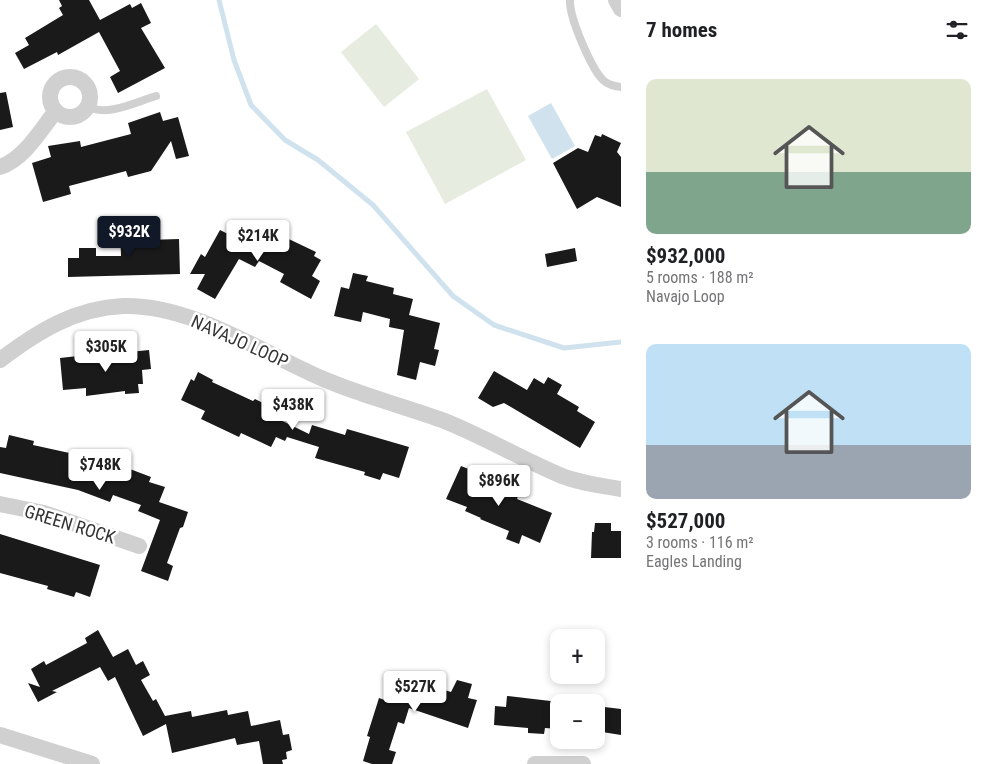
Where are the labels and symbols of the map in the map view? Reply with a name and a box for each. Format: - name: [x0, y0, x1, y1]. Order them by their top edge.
- pin: $932K: [94, 216, 164, 258]
- pin: $214K: [223, 220, 293, 262]
- street label: NAVAJO LOOP: [188, 310, 292, 372]
- pin: $305K: [71, 330, 141, 373]
- pin: $438K: [258, 388, 328, 431]
- pin: $748K: [65, 448, 135, 491]
- pin: $896K: [464, 464, 534, 507]
- street label: GREEN ROCK: [22, 500, 118, 548]
- pin: $527K: [380, 670, 450, 713]

